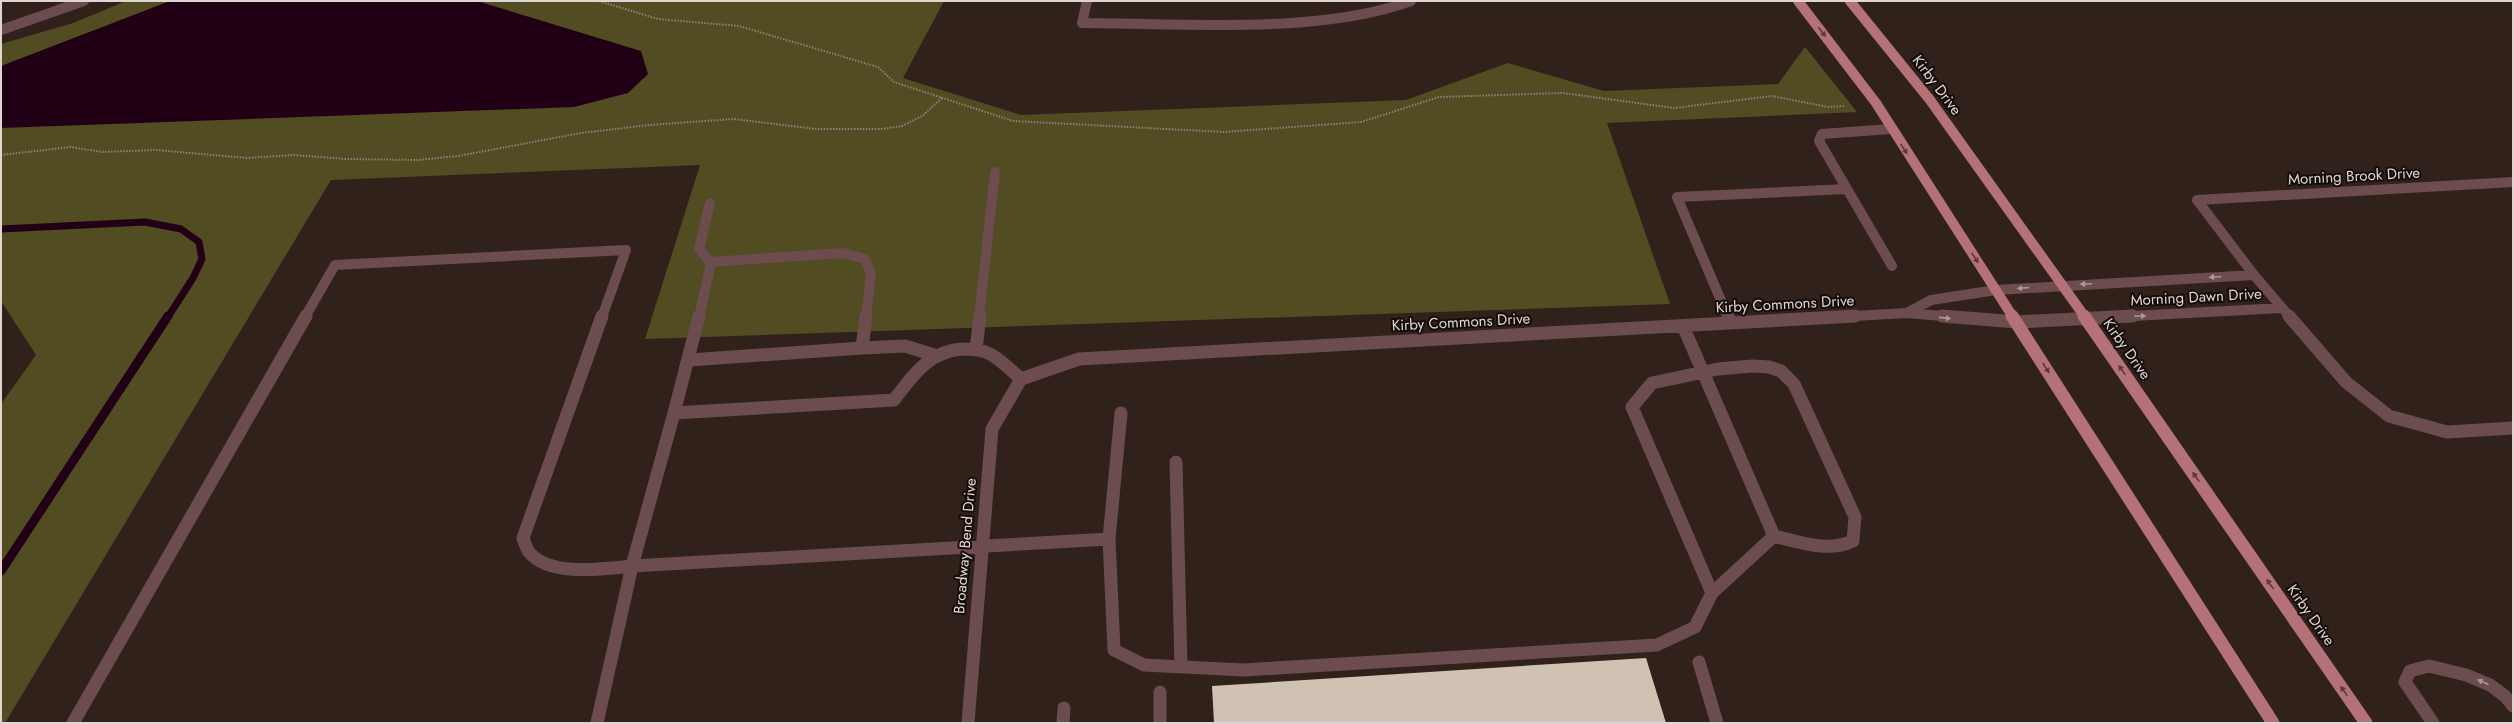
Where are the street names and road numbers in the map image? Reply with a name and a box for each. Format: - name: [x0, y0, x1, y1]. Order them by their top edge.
- street label: Kirby Drive: [1907, 50, 1967, 120]
- street label: Morning Brook Drive: [2287, 162, 2421, 190]
- street label: Morning Dawn Drive: [2130, 283, 2262, 311]
- street label: Kirby Commons Drive: [1715, 289, 1855, 319]
- street label: Kirby Commons Drive: [1391, 307, 1531, 337]
- street label: Kirby Drive: [2098, 314, 2156, 384]
- street label: Broadway Bend Drive: [948, 477, 982, 615]
- street label: Kirby Drive: [2282, 580, 2340, 650]

